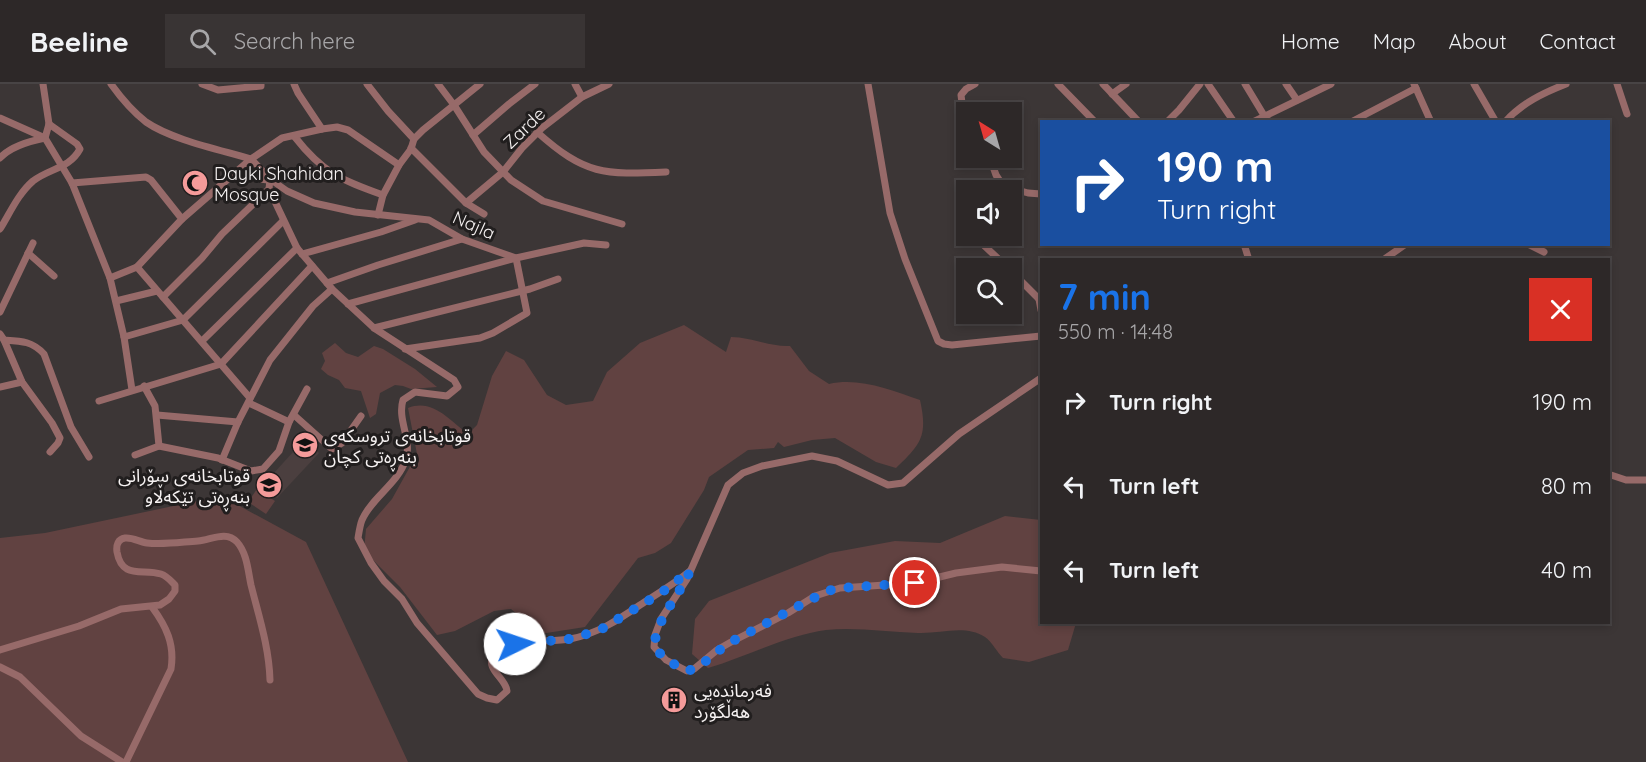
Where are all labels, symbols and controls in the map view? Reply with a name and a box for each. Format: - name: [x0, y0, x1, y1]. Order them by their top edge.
- search box: [165, 14, 585, 68]
- text: Beeline: [30, 24, 129, 59]
- icon: search: [186, 25, 219, 58]
- text: Search here: [234, 27, 355, 55]
- text: Home: [1281, 28, 1340, 54]
- text: Map: [1373, 28, 1416, 54]
- text: About: [1449, 28, 1507, 54]
- text: Contact: [1540, 28, 1616, 54]
- street label: Zarde: [498, 102, 550, 154]
- north arrow: [956, 102, 1022, 168]
- map controls: [956, 102, 1022, 324]
- text: 190 m: [1157, 140, 1273, 193]
- icon: right: [1058, 144, 1136, 222]
- place label: Dayki Shahidan Mosque: [214, 162, 344, 206]
- mosque icon: Dayki Shahidan Mosque: [180, 168, 210, 198]
- button: sound: [956, 180, 1022, 246]
- text: Turn right: [1157, 192, 1276, 226]
- street label: Najla: [449, 206, 499, 244]
- button: search: [956, 258, 1022, 324]
- text: 7 min: [1058, 274, 1151, 319]
- button: close: [1529, 278, 1592, 341]
- text: 550 m · 14:48: [1058, 319, 1173, 344]
- icon: right: [1058, 386, 1091, 419]
- text: Turn right: [1109, 388, 1213, 416]
- text: 190 m: [1532, 388, 1592, 416]
- place label: قوتابخانەی تروسکەی بنەڕەتی کچان: [324, 424, 471, 471]
- school or university icon: قوتابخانەی تروسکەی بنەڕەتی کچان: [290, 430, 320, 460]
- place label: قوتابخانەی سۆرانی بنەڕەتی تێکەڵاو: [118, 464, 250, 511]
- school or university icon: قوتابخانەی سۆرانی بنەڕەتی تێکەڵاو: [254, 470, 284, 500]
- icon: left: [1058, 470, 1091, 503]
- text: Turn left: [1109, 472, 1199, 500]
- text: 80 m: [1541, 472, 1592, 500]
- icon: left: [1058, 554, 1091, 587]
- text: Turn left: [1109, 556, 1199, 584]
- text: 40 m: [1541, 556, 1592, 584]
- pin: [889, 557, 940, 608]
- icon: arrive: [898, 566, 931, 599]
- position arrow: [483, 612, 547, 676]
- place label: فەرماندەیی هەڵگۆرد: [694, 679, 772, 723]
- building icon: فەرماندەیی هەڵگۆرد: [659, 685, 689, 715]

